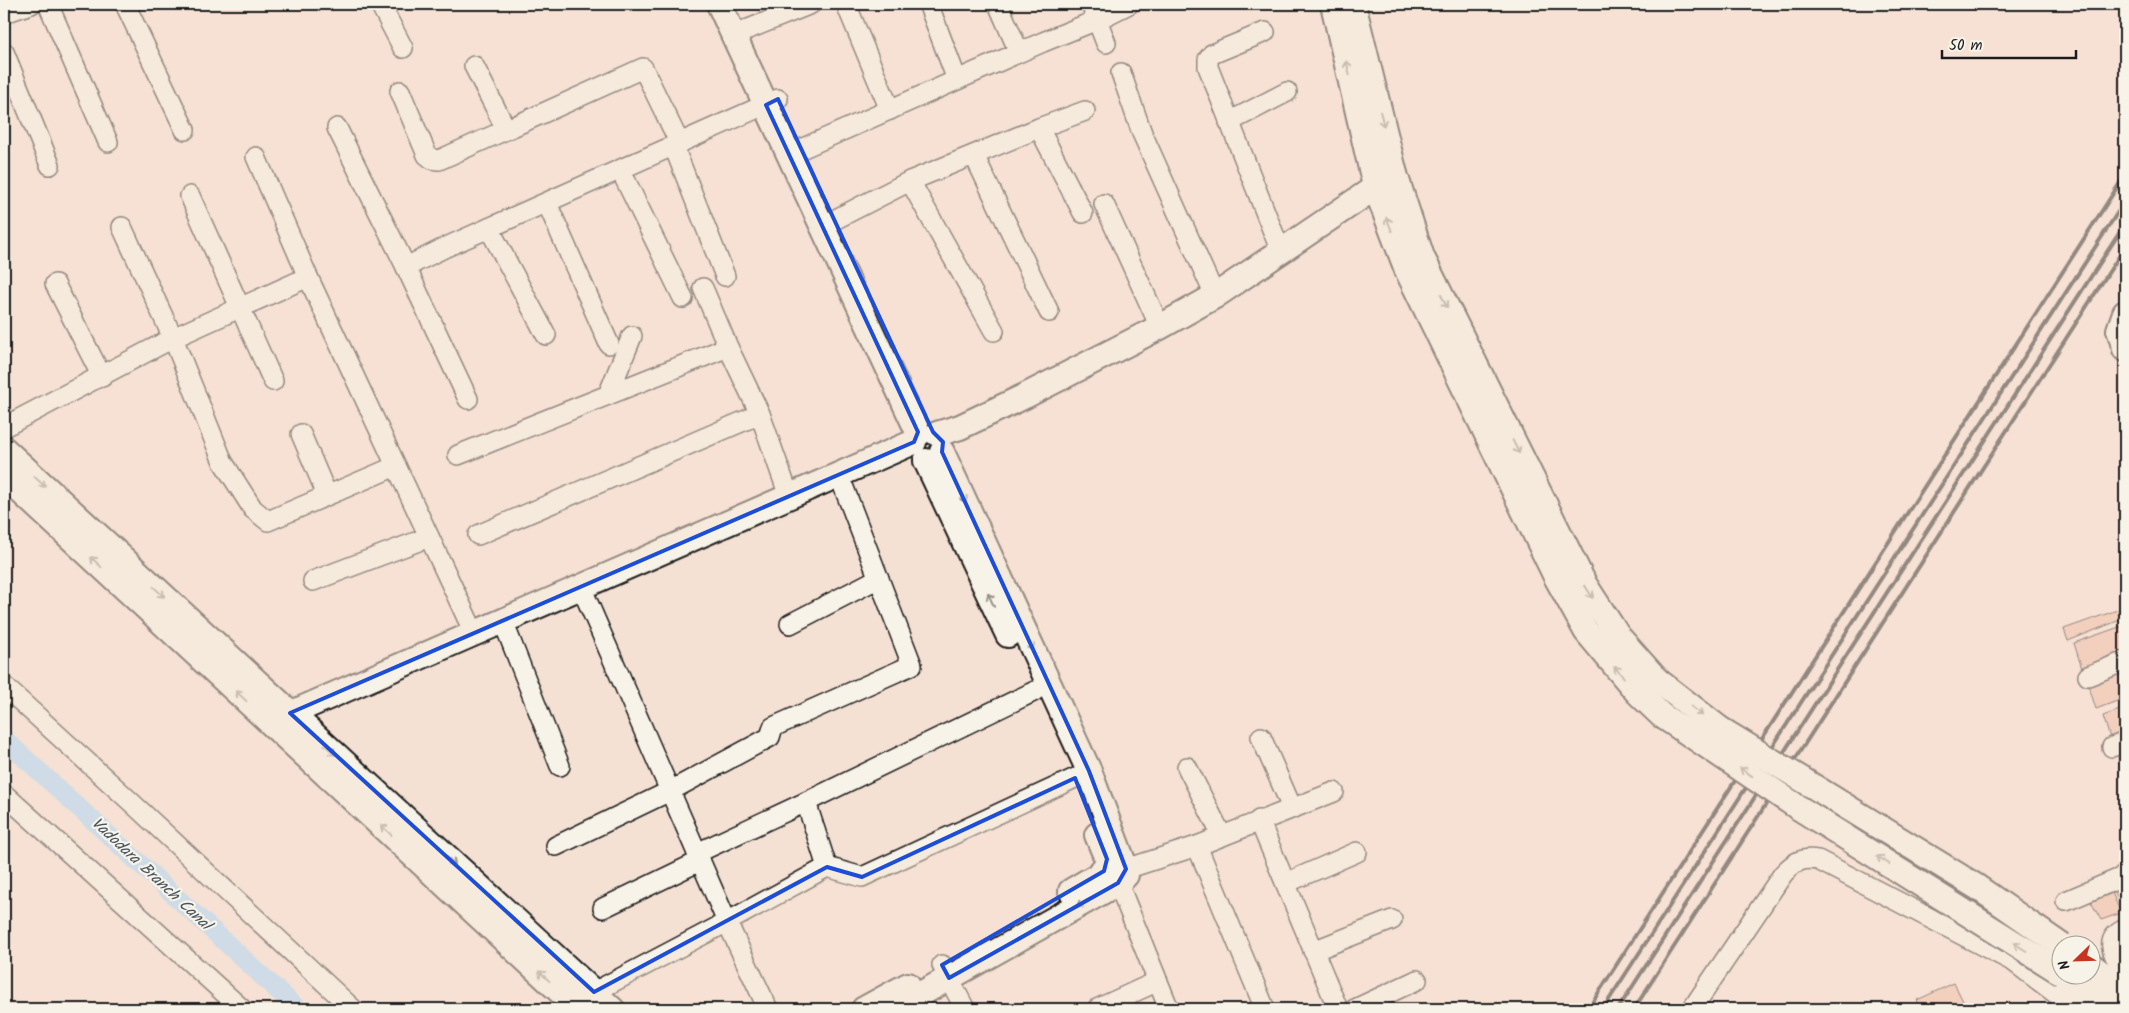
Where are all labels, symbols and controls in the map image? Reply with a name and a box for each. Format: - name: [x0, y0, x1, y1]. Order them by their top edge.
- scale bar: [1942, 28, 2075, 60]
- text: 50 m: [1949, 34, 1983, 58]
- one-way arrow: [1343, 60, 1352, 76]
- one-way arrow: [1378, 111, 1387, 127]
- one-way arrow: [1384, 217, 1393, 233]
- one-way arrow: [1439, 293, 1449, 308]
- one-way arrow: [1511, 439, 1521, 454]
- one-way arrow: [33, 476, 46, 488]
- one-way arrow: [958, 489, 968, 504]
- one-way arrow: [90, 556, 102, 568]
- one-way arrow: [1585, 584, 1595, 598]
- one-way arrow: [153, 586, 166, 598]
- one-way arrow: [986, 593, 996, 608]
- one-way arrow: [1026, 636, 1036, 651]
- one-way arrow: [1614, 665, 1625, 678]
- one-way arrow: [234, 690, 247, 702]
- one-way arrow: [1690, 706, 1703, 717]
- one-way arrow: [324, 744, 337, 756]
- one-way arrow: [1739, 767, 1753, 777]
- water label: Vadodara Branch Canal: [85, 811, 219, 939]
- one-way arrow: [379, 824, 392, 836]
- one-way arrow: [443, 854, 456, 866]
- one-way arrow: [1876, 855, 1890, 865]
- one-way arrow: [1076, 898, 1090, 908]
- north arrow: [2052, 936, 2102, 986]
- one-way arrow: [2014, 941, 2028, 951]
- text: N: [2053, 956, 2077, 973]
- one-way arrow: [537, 970, 550, 982]

